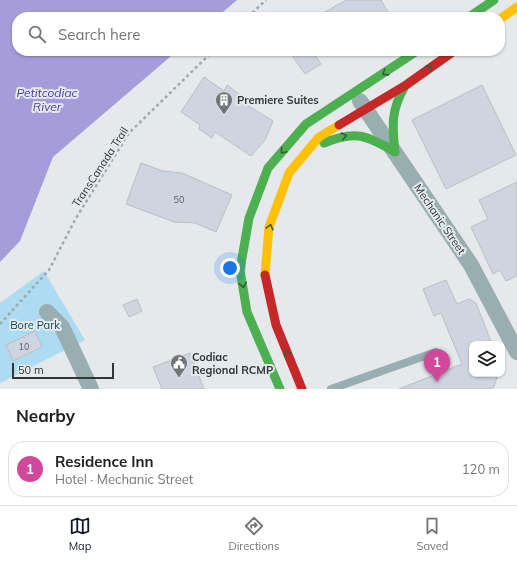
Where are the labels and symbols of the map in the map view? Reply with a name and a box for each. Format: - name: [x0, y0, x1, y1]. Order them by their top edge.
- one-way arrow: [426, 65, 433, 73]
- one-way arrow: [382, 68, 389, 75]
- water label: Petitcodiac River: [16, 85, 78, 114]
- building icon: Premiere Suites: [214, 90, 234, 115]
- place label: Premiere Suites: [237, 93, 319, 107]
- street label: TransCanada Trail: [69, 124, 131, 210]
- one-way arrow: [341, 133, 347, 141]
- one-way arrow: [280, 147, 287, 154]
- street label: Mechanic Street: [411, 181, 469, 257]
- house number: 50: [174, 194, 184, 205]
- one-way arrow: [265, 224, 273, 230]
- your location: [220, 258, 240, 278]
- one-way arrow: [238, 282, 247, 289]
- park label: Bore Park: [10, 318, 60, 332]
- house number: 10: [19, 341, 29, 352]
- one-way arrow: [284, 349, 292, 356]
- pin: 1: [424, 349, 450, 382]
- place label: Codiac Regional RCMP: [192, 350, 273, 377]
- public building icon: Codiac Regional RCMP: [169, 353, 189, 378]
- scale bar: [12, 361, 114, 380]

